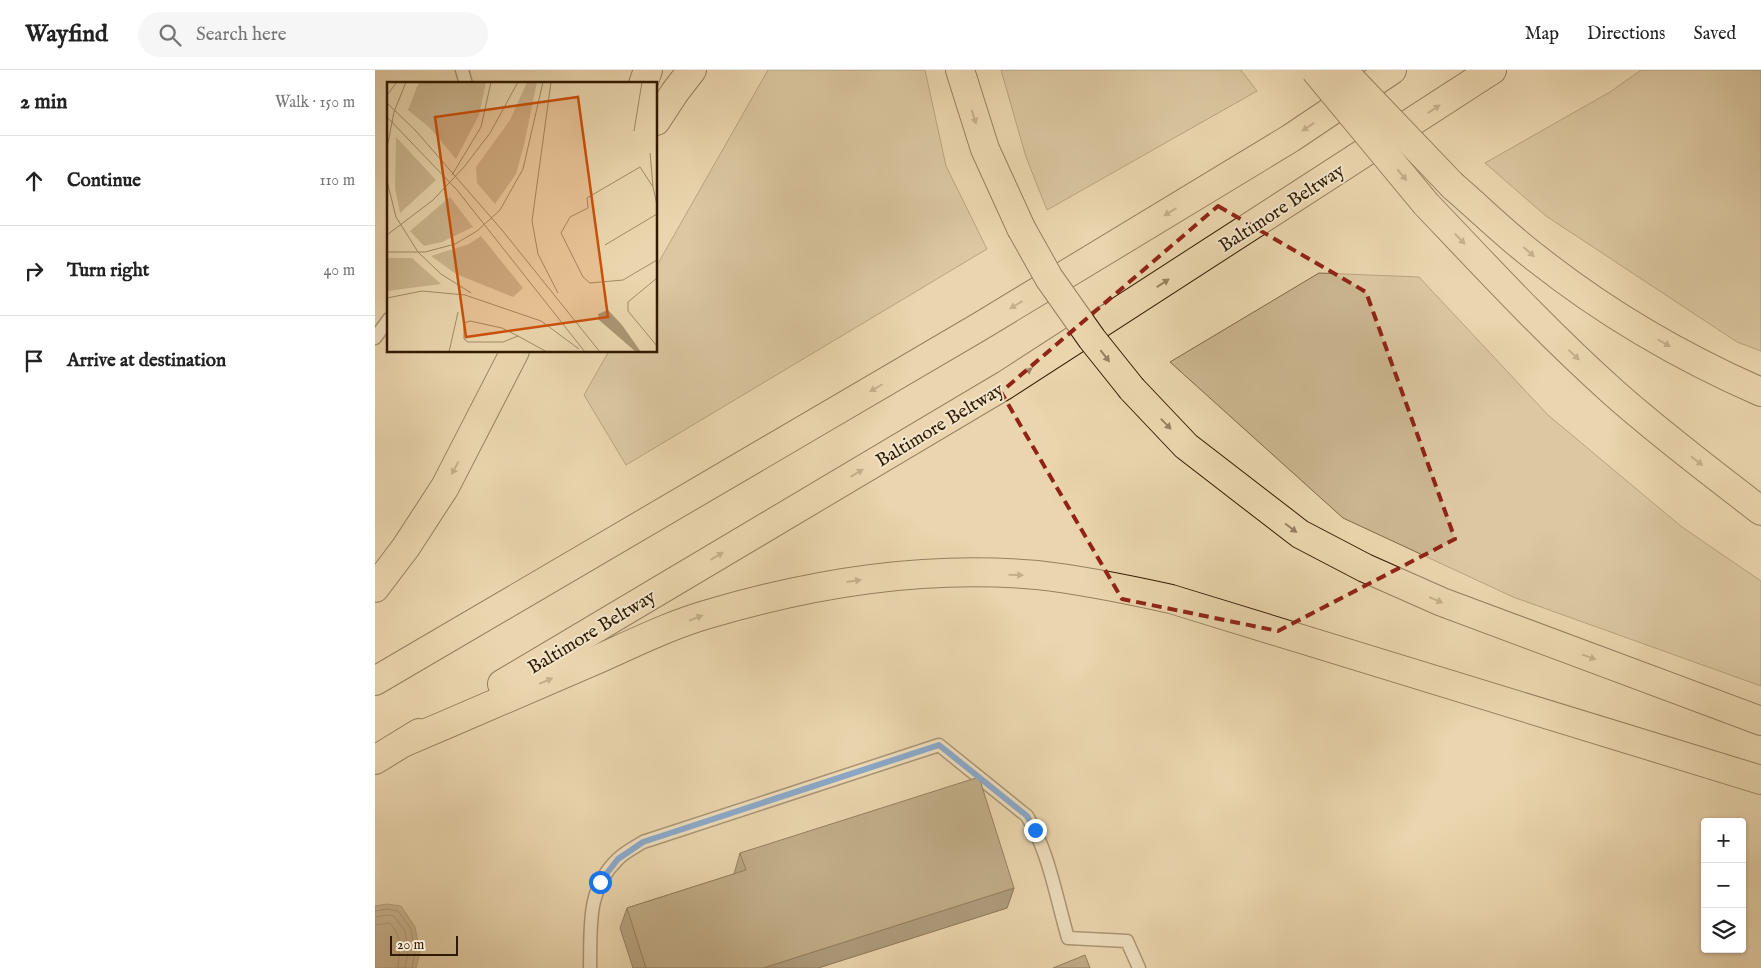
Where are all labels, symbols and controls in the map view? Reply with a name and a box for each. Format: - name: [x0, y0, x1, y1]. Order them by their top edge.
- search box: [138, 12, 488, 57]
- text: Wayfind: [25, 19, 108, 50]
- icon: search: [156, 21, 184, 49]
- text: Search here: [196, 23, 286, 47]
- text: Map: [1525, 23, 1559, 46]
- text: Directions: [1587, 23, 1665, 46]
- text: Saved: [1693, 23, 1736, 46]
- inset map: [387, 82, 657, 352]
- text: 2 min: [20, 89, 67, 116]
- text: Walk · 150 m: [275, 93, 355, 113]
- one-way arrow: [1427, 104, 1440, 114]
- one-way arrow: [971, 109, 979, 124]
- one-way arrow: [1301, 122, 1315, 132]
- street label: Baltimore Beltway: [1215, 159, 1350, 258]
- icon: ahead: [20, 167, 48, 195]
- text: Continue: [67, 169, 141, 193]
- one-way arrow: [1396, 169, 1407, 182]
- text: 110 m: [319, 171, 355, 191]
- one-way arrow: [1163, 207, 1176, 216]
- one-way arrow: [1454, 233, 1466, 245]
- one-way arrow: [1523, 247, 1536, 258]
- icon: right: [20, 257, 48, 285]
- text: Turn right: [67, 259, 149, 283]
- text: 40 m: [323, 261, 355, 281]
- one-way arrow: [1156, 279, 1170, 288]
- one-way arrow: [1009, 301, 1022, 310]
- one-way arrow: [1657, 339, 1670, 348]
- icon: arrive: [20, 347, 48, 375]
- text: Arrive at destination: [67, 349, 226, 373]
- one-way arrow: [1100, 349, 1111, 362]
- one-way arrow: [1568, 349, 1580, 361]
- one-way arrow: [1020, 367, 1033, 376]
- street label: Baltimore Beltway: [872, 378, 1009, 473]
- one-way arrow: [869, 383, 882, 392]
- one-way arrow: [1160, 418, 1172, 430]
- one-way arrow: [1690, 456, 1704, 466]
- one-way arrow: [451, 461, 459, 475]
- one-way arrow: [851, 469, 864, 478]
- one-way arrow: [1284, 522, 1297, 533]
- one-way arrow: [711, 552, 724, 561]
- one-way arrow: [1008, 571, 1024, 579]
- one-way arrow: [846, 577, 862, 585]
- street label: Baltimore Beltway: [524, 585, 661, 680]
- one-way arrow: [1429, 596, 1443, 604]
- one-way arrow: [689, 614, 703, 622]
- one-way arrow: [1581, 654, 1596, 661]
- one-way arrow: [539, 677, 553, 685]
- map controls: [1701, 818, 1746, 953]
- button: +: [1701, 818, 1746, 863]
- route end: [1024, 819, 1047, 842]
- button: −: [1701, 863, 1746, 908]
- route start: [589, 871, 612, 894]
- button: layers: [1701, 908, 1746, 953]
- scale bar: [390, 933, 457, 956]
- text: 20 m: [397, 936, 424, 954]

